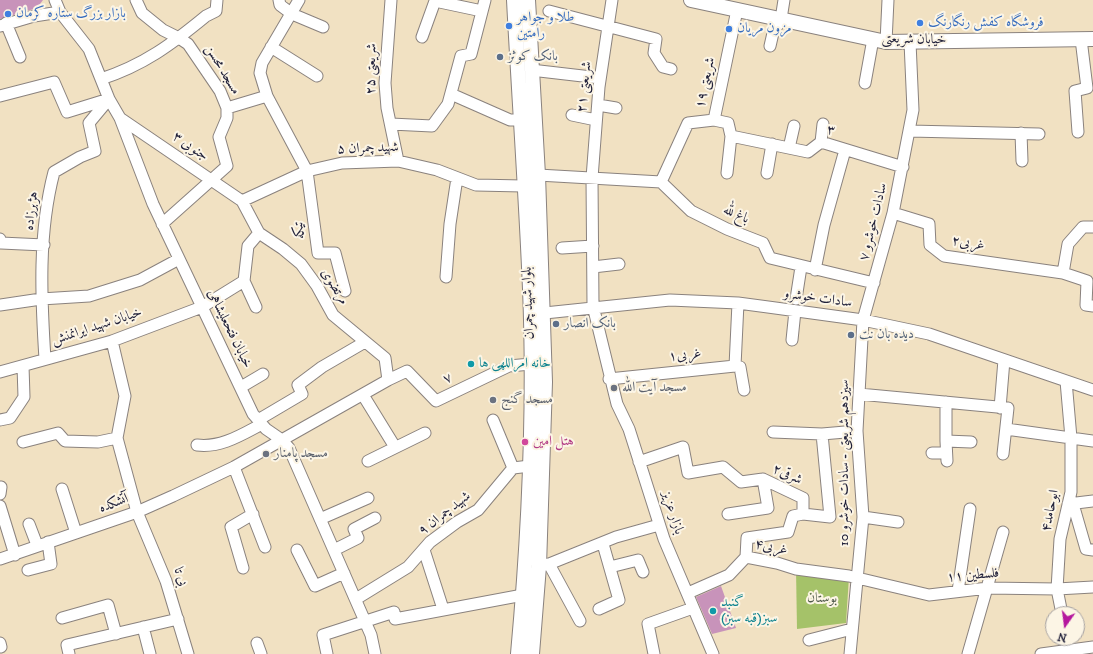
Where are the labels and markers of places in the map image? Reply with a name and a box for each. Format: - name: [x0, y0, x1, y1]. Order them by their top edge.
- place label: بازار بزرگ ستاره کرمان: [16, 6, 126, 22]
- marker: بازار بزرگ ستاره کرمان: [3, 9, 13, 19]
- place label: طلا و جواهر رامتین: [517, 10, 574, 42]
- place label: فروشگاه کفش رنگارنگ: [928, 15, 1044, 31]
- marker: فروشگاه کفش رنگارنگ: [915, 18, 925, 28]
- marker: طلا و جواهر رامتین: [504, 21, 514, 31]
- place label: مزون مریان: [737, 21, 792, 37]
- marker: مزون مریان: [724, 24, 734, 34]
- place label: بانک کوثز: [508, 49, 558, 65]
- marker: بانک کوثز: [495, 52, 505, 62]
- place label: بانک انصار: [564, 316, 616, 332]
- marker: بانک انصار: [551, 319, 561, 329]
- place label: دیده بان نت: [859, 327, 914, 343]
- marker: دیده بان نت: [846, 330, 856, 340]
- place label: خانه امراللهی ها: [479, 356, 551, 372]
- marker: خانه امراللهی ها: [466, 359, 476, 369]
- place label: مسجد آیت الله: [622, 380, 687, 396]
- marker: مسجد آیت الله: [609, 383, 619, 393]
- place label: مسجد گنج: [501, 392, 553, 408]
- marker: مسجد گنج: [488, 395, 498, 405]
- place label: هتل امین: [533, 434, 574, 450]
- marker: هتل امین: [520, 437, 530, 447]
- place label: مسجد پامنار: [274, 446, 328, 462]
- marker: مسجد پامنار: [261, 449, 271, 459]
- place label: گنبد سبز(قبه سبز): [721, 595, 777, 628]
- marker: گنبد سبز(قبه سبز): [708, 606, 718, 616]

